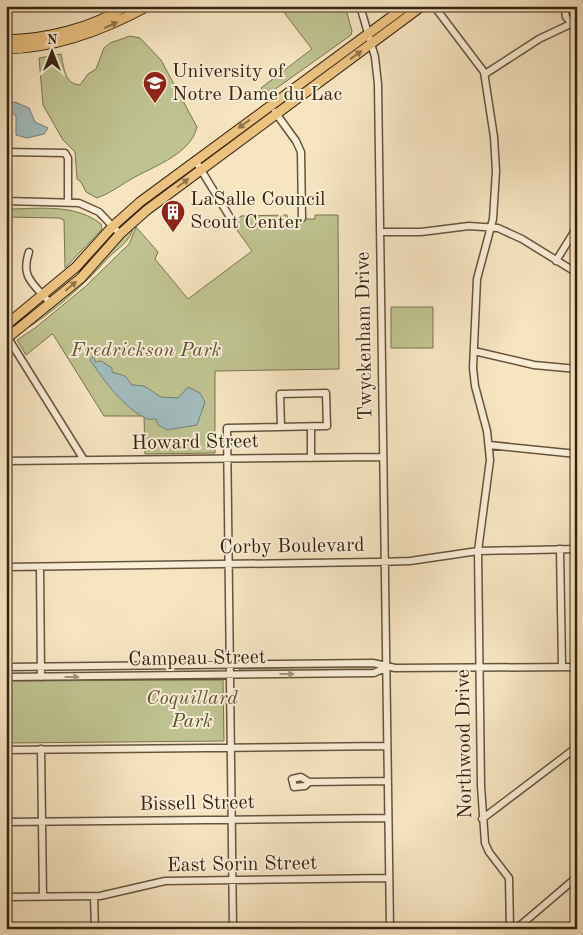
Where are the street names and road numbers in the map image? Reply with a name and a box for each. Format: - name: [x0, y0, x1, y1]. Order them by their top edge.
- street label: Twyckenham Drive: [354, 251, 376, 421]
- street label: Howard Street: [131, 432, 259, 454]
- street label: Corby Boulevard: [219, 536, 365, 558]
- street label: Campeau Street: [128, 648, 266, 670]
- street label: Northwood Drive: [454, 669, 476, 819]
- street label: Bissell Street: [139, 793, 255, 815]
- street label: East Sorin Street: [167, 854, 317, 876]

